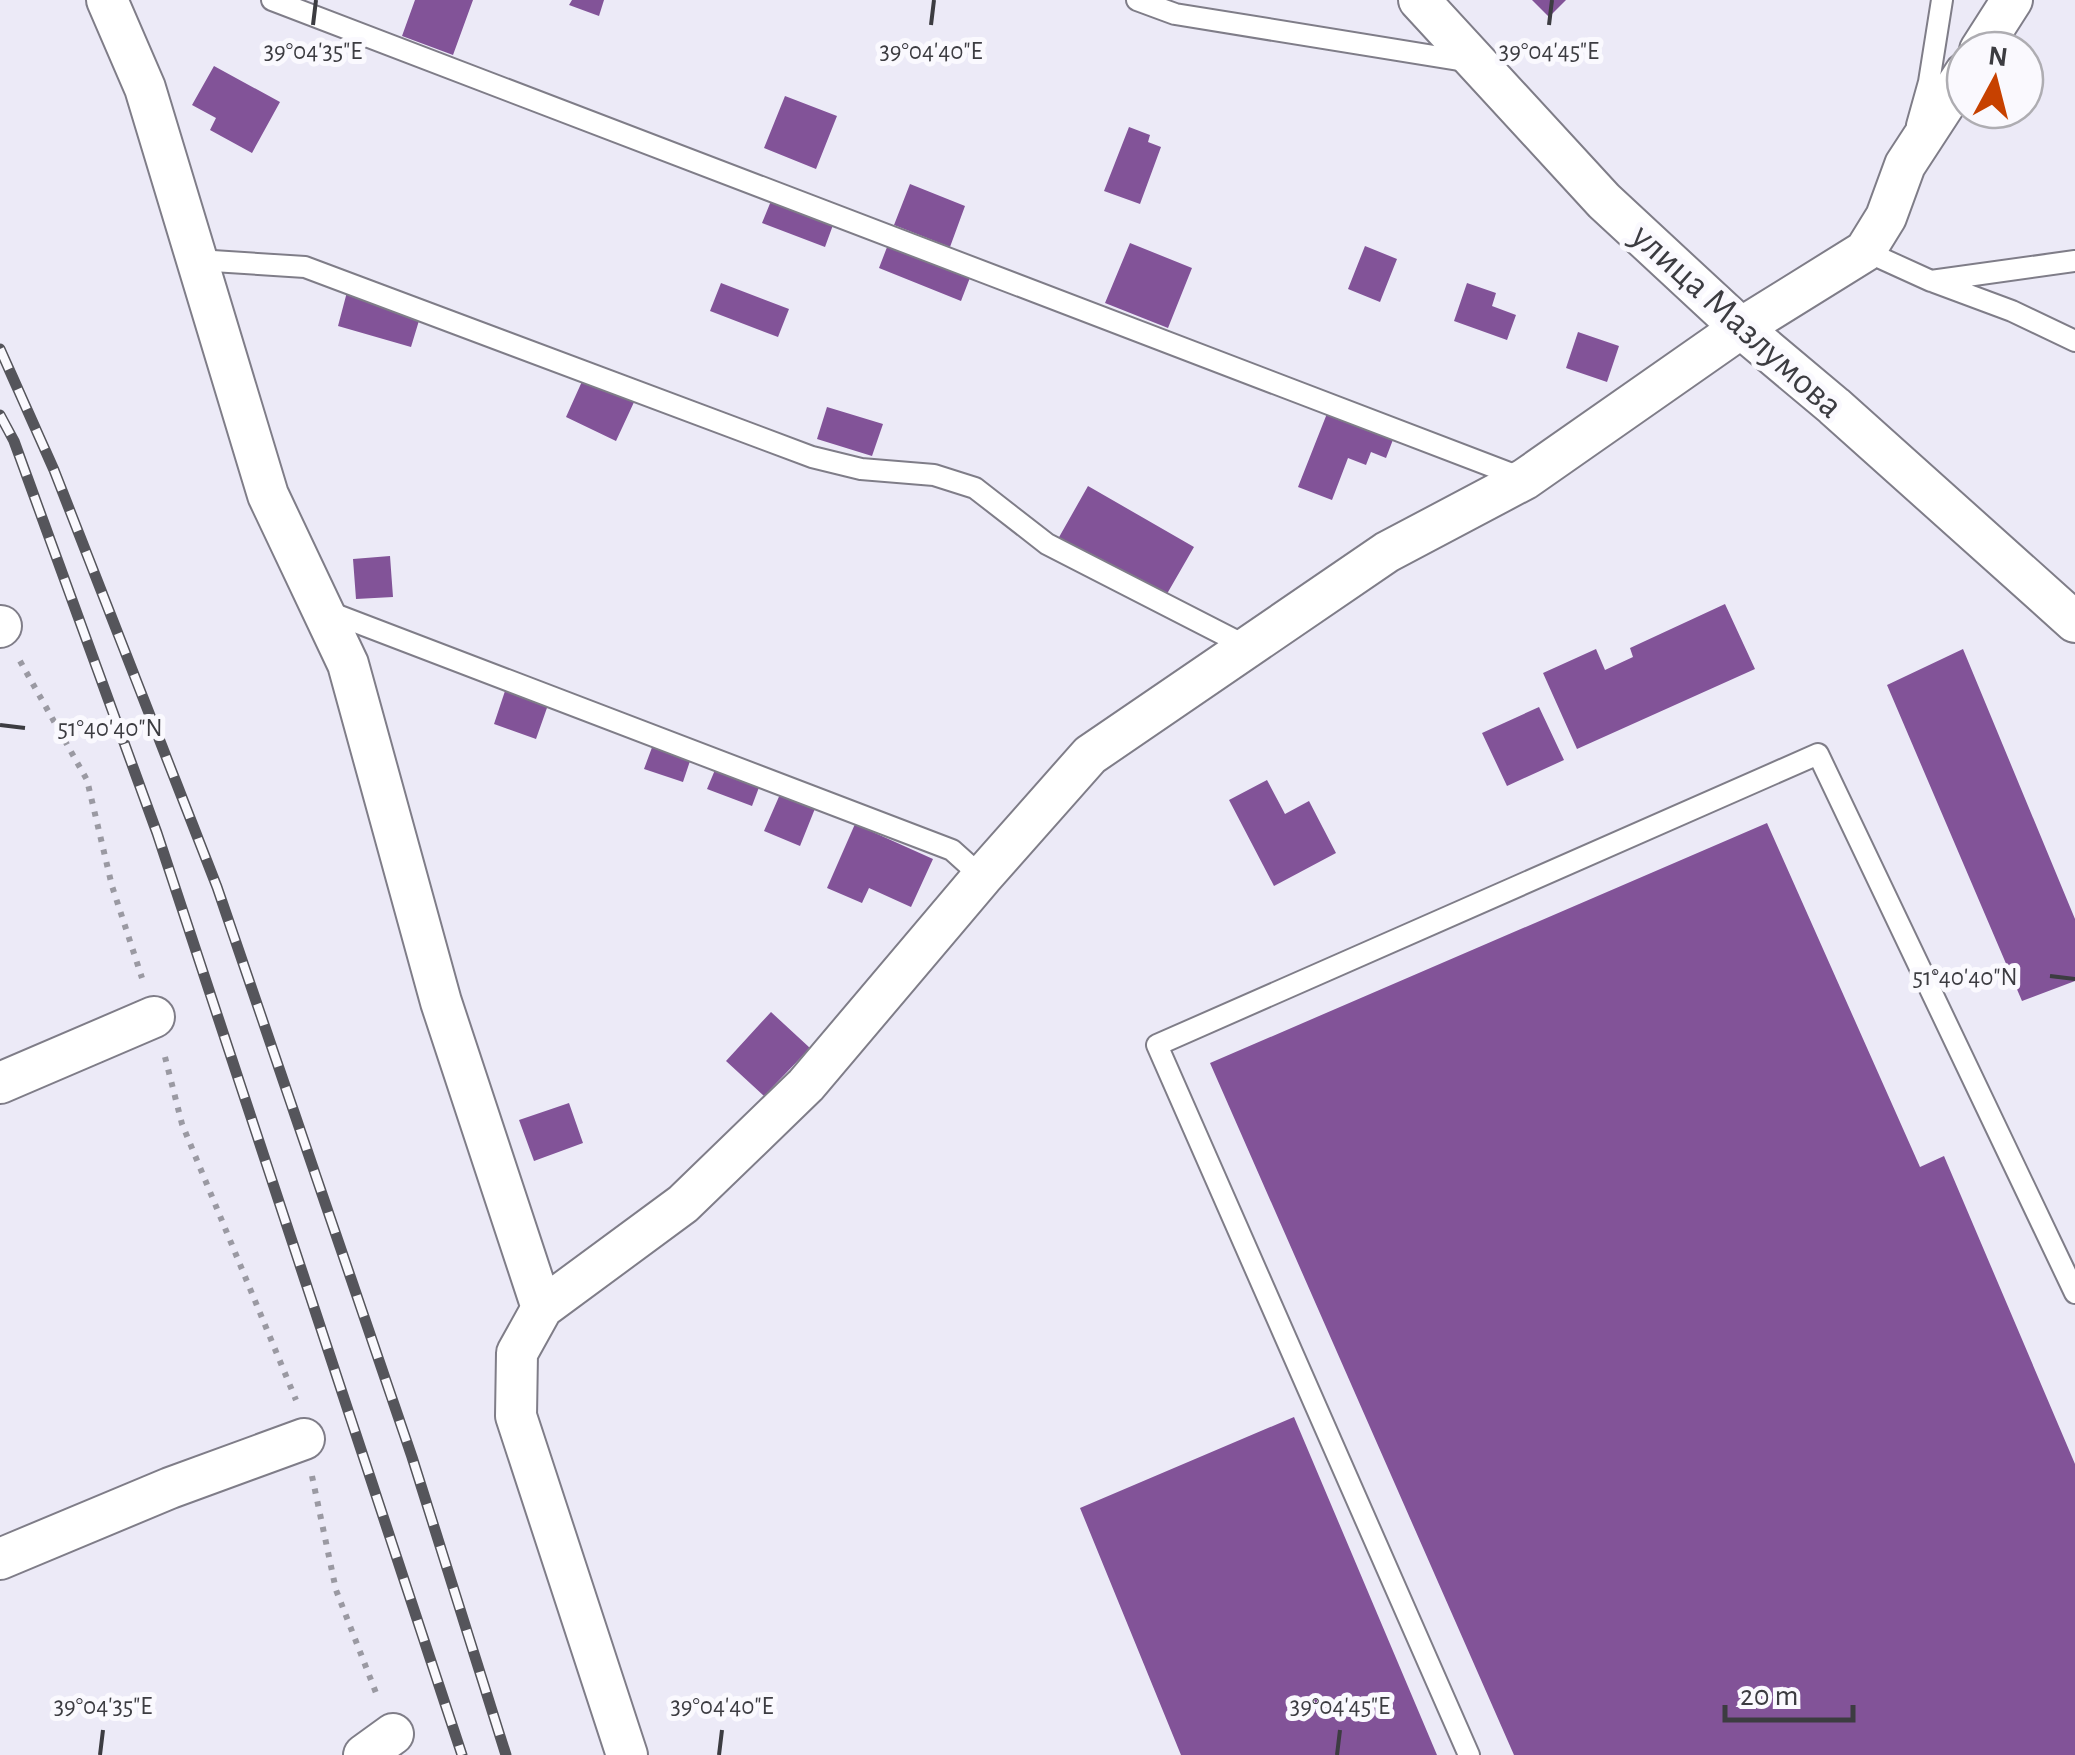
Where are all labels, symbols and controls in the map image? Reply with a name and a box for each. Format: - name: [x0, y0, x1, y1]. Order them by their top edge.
- north arrow: [1945, 30, 2045, 130]
- text: 39°04'35"E: [264, 39, 362, 64]
- text: 39°04'40"E: [879, 39, 983, 64]
- text: 39°04'45"E: [1499, 39, 1599, 64]
- text: N: [1986, 42, 2009, 72]
- street label: улица Мазлумова: [1623, 216, 1850, 426]
- text: 51°40'40"N: [57, 716, 163, 741]
- text: 51°40'40"N: [1912, 965, 2018, 990]
- scale bar: [1725, 1660, 1852, 1722]
- text: 20 m: [1740, 1681, 1798, 1711]
- text: 39°04'35"E: [54, 1694, 152, 1719]
- text: 39°04'40"E: [670, 1694, 774, 1719]
- text: 39°04'45"E: [1290, 1694, 1390, 1719]

